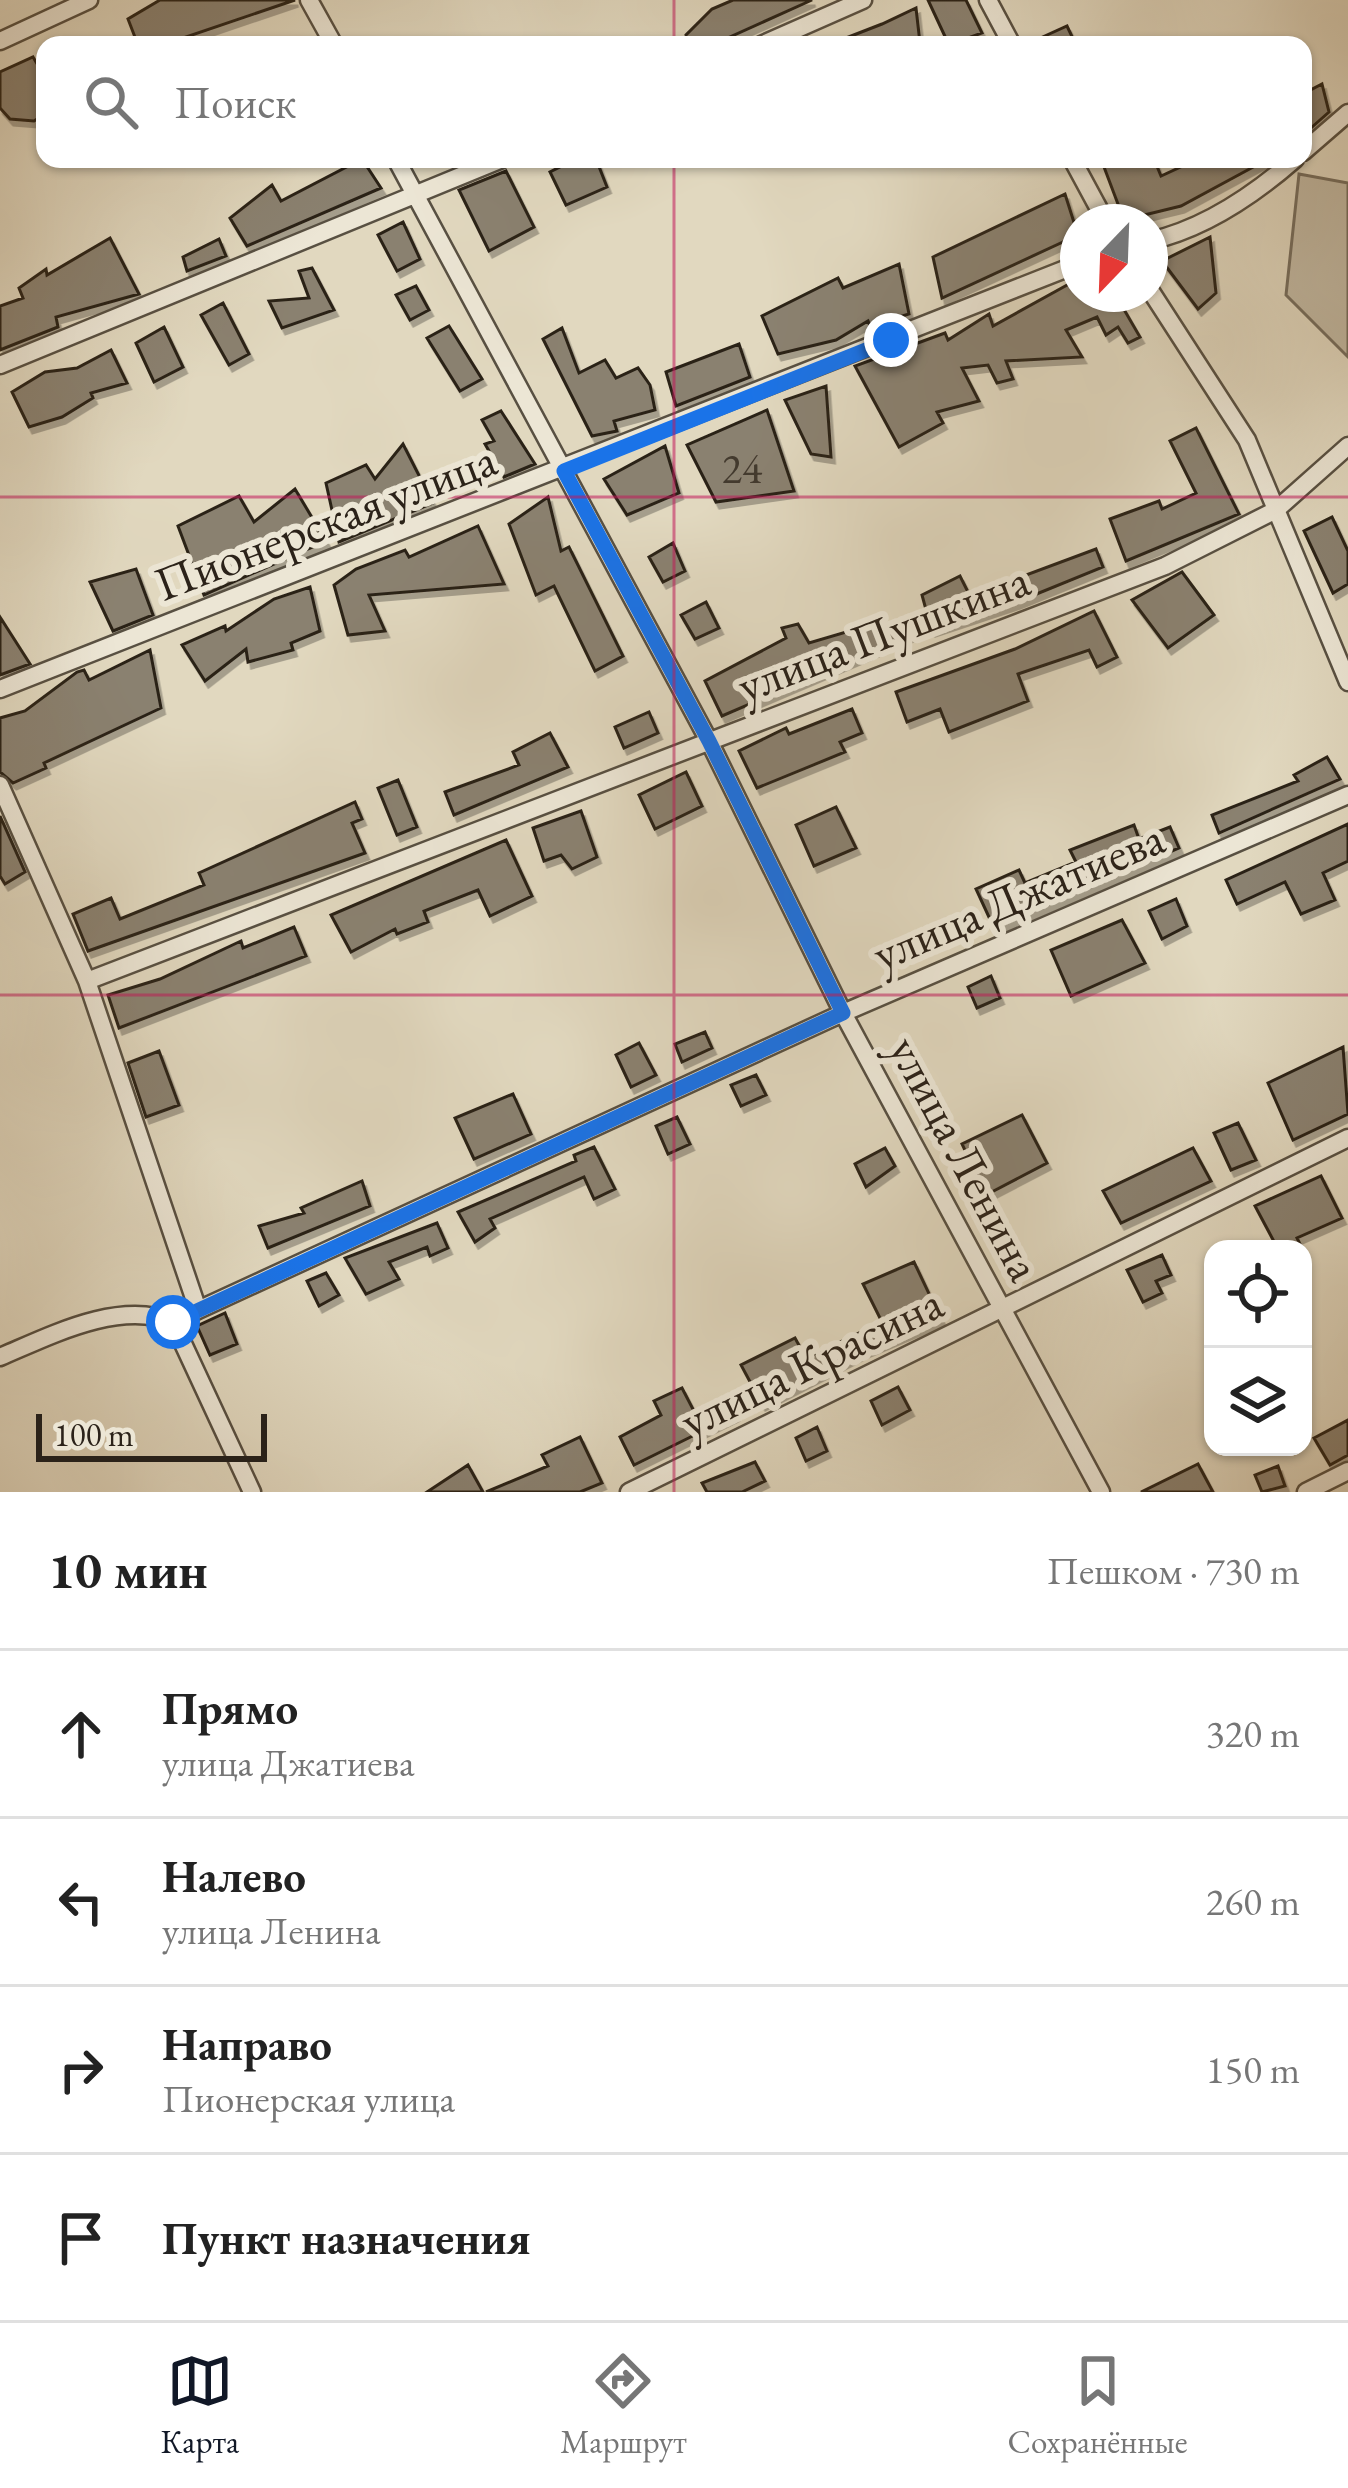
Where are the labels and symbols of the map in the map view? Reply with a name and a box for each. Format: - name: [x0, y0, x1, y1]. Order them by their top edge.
- north arrow: [1060, 204, 1168, 312]
- route end: [864, 313, 918, 367]
- street label: Пионерская улица: [145, 427, 505, 615]
- house number: 24: [722, 441, 763, 496]
- street label: улица Пушкина: [728, 548, 1039, 716]
- street label: улица Джатиева: [863, 805, 1174, 984]
- street label: улица Ленина: [875, 1025, 1057, 1292]
- street label: улица Красина: [669, 1270, 953, 1451]
- route start: [146, 1295, 200, 1349]
- scale bar: [36, 1408, 267, 1461]

